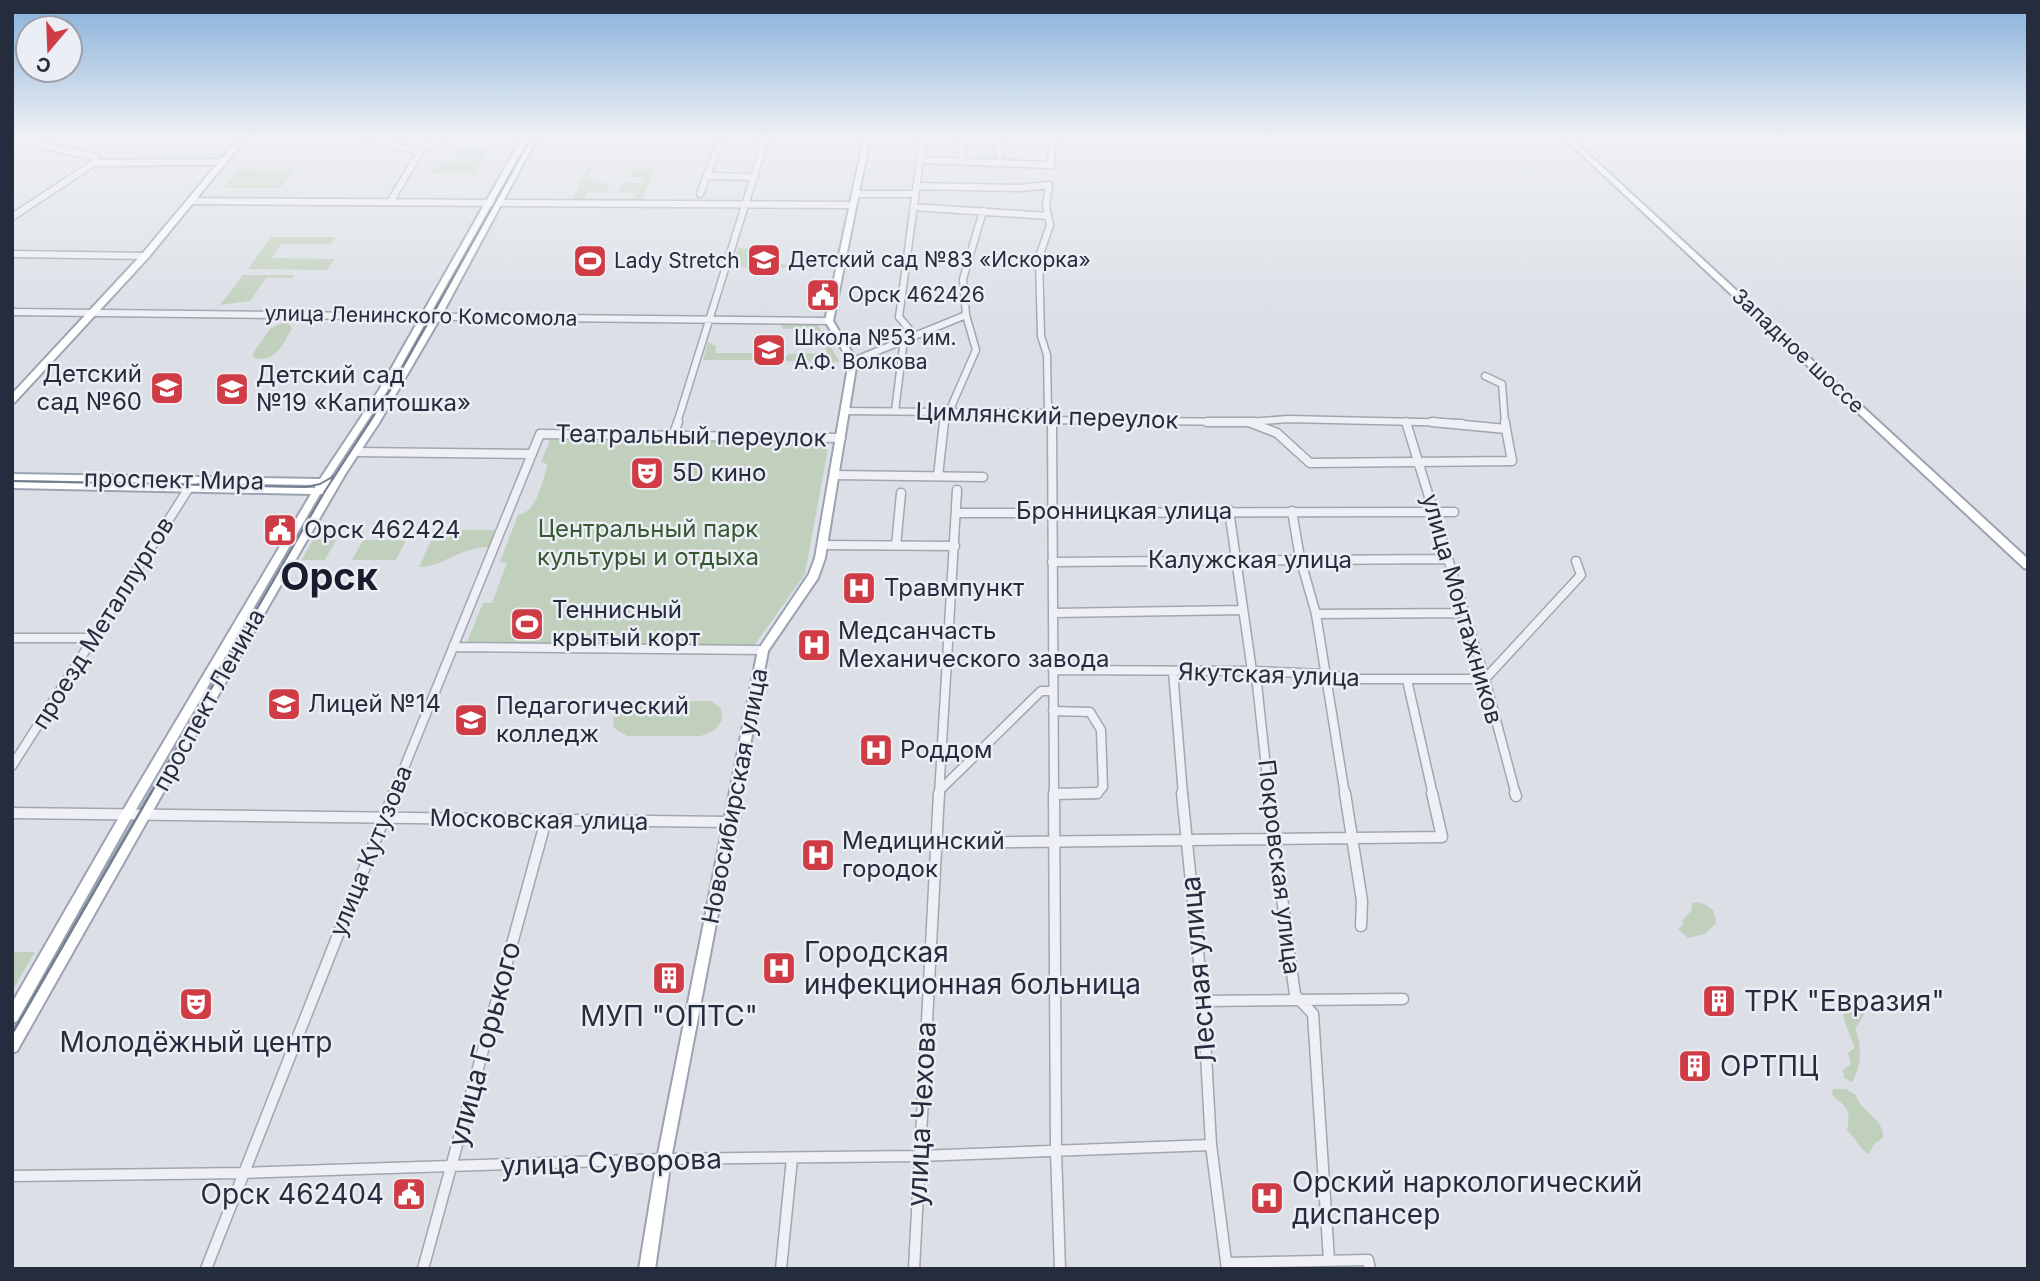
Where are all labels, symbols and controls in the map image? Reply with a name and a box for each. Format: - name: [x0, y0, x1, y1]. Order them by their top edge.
- north arrow: [14, 14, 84, 84]
- text: С: [33, 51, 54, 78]
- school or university icon: Детский сад №83 «Искорка»: [745, 241, 783, 279]
- sports icon: Lady Stretch: [571, 242, 609, 280]
- place label: Детский сад №83 «Искорка»: [788, 247, 1091, 272]
- place label: Lady Stretch: [614, 248, 740, 273]
- public building icon: Орск 462426: [804, 276, 842, 314]
- place label: Орск 462426: [848, 282, 985, 307]
- street label: Западное шоссе: [1727, 283, 1870, 418]
- street label: улица Ленинского Комсомола: [264, 300, 578, 331]
- place label: Школа №53 им. А.Ф. Волкова: [794, 325, 957, 374]
- school or university icon: Школа №53 им. А.Ф. Волкова: [750, 331, 788, 369]
- place label: Детский сад №60: [37, 359, 142, 416]
- place label: Детский сад №19 «Капитошка»: [256, 360, 471, 417]
- school or university icon: Детский сад №60: [148, 369, 186, 407]
- school or university icon: Детский сад №19 «Капитошка»: [213, 370, 251, 408]
- street label: Цимлянский переулок: [915, 396, 1179, 435]
- street label: Театральный переулок: [555, 419, 827, 452]
- theatre icon: 5D кино: [628, 454, 666, 492]
- place label: 5D кино: [672, 458, 766, 487]
- street label: проспект Мира: [84, 463, 264, 496]
- street label: улица Монтажников: [1416, 490, 1509, 727]
- street label: Бронницкая улица: [1016, 496, 1232, 525]
- street label: проезд Металлургов: [25, 511, 180, 734]
- public building icon: Орск 462424: [261, 511, 299, 549]
- park label: Центральный парк культуры и отдыха: [537, 514, 759, 571]
- place label: Орск 462424: [304, 515, 460, 544]
- street label: Калужская улица: [1148, 545, 1352, 574]
- district label: Орск: [280, 553, 378, 599]
- hospital icon: Травмпункт: [840, 569, 878, 607]
- place label: Травмпункт: [884, 573, 1024, 602]
- place label: Теннисный крытый корт: [552, 595, 700, 652]
- street label: проспект Ленина: [146, 604, 271, 796]
- sports icon: Теннисный крытый корт: [508, 605, 546, 643]
- place label: Медсанчасть Механического завода: [838, 616, 1110, 673]
- hospital icon: Медсанчасть Механического завода: [795, 626, 833, 664]
- street label: Якутская улица: [1178, 657, 1360, 692]
- street label: Новосибирская улица: [696, 666, 774, 926]
- school or university icon: Лицей №14: [265, 685, 303, 723]
- place label: Лицей №14: [308, 689, 441, 718]
- place label: Педагогический колледж: [496, 691, 689, 748]
- school or university icon: Педагогический колледж: [452, 701, 490, 739]
- hospital icon: Роддом: [857, 731, 895, 769]
- place label: Роддом: [900, 735, 993, 764]
- street label: Покровская улица: [1252, 758, 1307, 976]
- street label: улица Кутузова: [323, 761, 418, 941]
- street label: Московская улица: [429, 803, 649, 836]
- place label: Медицинский городок: [842, 826, 1005, 883]
- hospital icon: Медицинский городок: [799, 836, 837, 874]
- street label: Лесная улица: [1173, 875, 1223, 1065]
- place label: Городская инфекционная больница: [804, 935, 1141, 1001]
- street label: улица Горького: [440, 938, 528, 1150]
- hospital icon: Городская инфекционная больница: [760, 949, 798, 987]
- building icon: МУП "ОПТС": [650, 959, 688, 997]
- building icon: ТРК "Евразия": [1700, 982, 1738, 1020]
- place label: ТРК "Евразия": [1744, 984, 1944, 1018]
- theatre icon: Молодёжный центр: [177, 985, 215, 1023]
- place label: МУП "ОПТС": [580, 999, 758, 1033]
- street label: улица Чехова: [899, 1020, 943, 1208]
- place label: Молодёжный центр: [60, 1025, 332, 1059]
- building icon: ОРТПЦ: [1676, 1047, 1714, 1085]
- place label: ОРТПЦ: [1720, 1049, 1818, 1083]
- street label: улица Суворова: [500, 1141, 722, 1183]
- place label: Орский наркологический диспансер: [1292, 1165, 1642, 1231]
- public building icon: Орск 462404: [390, 1175, 428, 1213]
- place label: Орск 462404: [200, 1177, 384, 1211]
- hospital icon: Орский наркологический диспансер: [1248, 1179, 1286, 1217]

